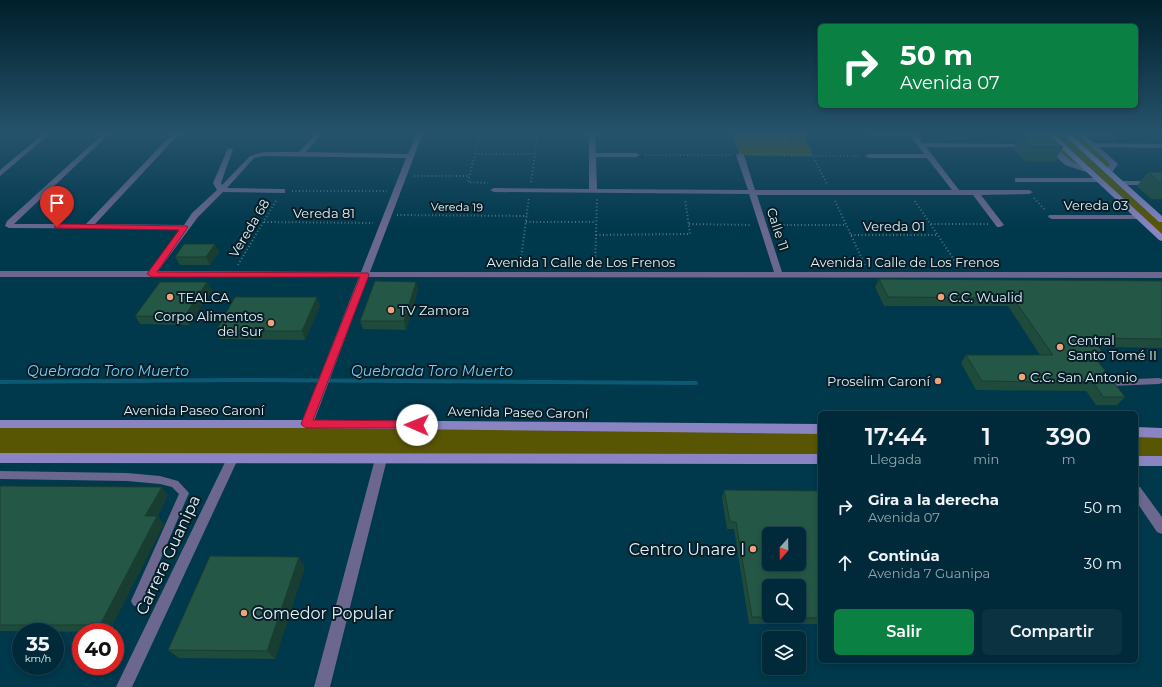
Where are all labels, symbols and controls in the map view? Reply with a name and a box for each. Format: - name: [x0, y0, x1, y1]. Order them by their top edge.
- text: 50 m: [900, 38, 973, 72]
- icon: right: [834, 40, 886, 92]
- text: Avenida 07: [900, 72, 1000, 94]
- pin: [40, 186, 74, 227]
- icon: arrive: [46, 192, 68, 214]
- street label: Vereda 68: [225, 196, 273, 260]
- street label: Vereda 03: [1064, 197, 1128, 213]
- street label: Vereda 19: [431, 200, 483, 214]
- street label: Vereda 81: [293, 205, 355, 221]
- street label: Calle 11: [764, 205, 792, 253]
- street label: Vereda 01: [863, 218, 925, 234]
- street label: Avenida 1 Calle de Los Frenos: [487, 254, 675, 270]
- street label: Avenida 1 Calle de Los Frenos: [811, 254, 999, 270]
- place label: TEALCA: [178, 289, 230, 305]
- place label: C.C. Wualid: [949, 289, 1023, 305]
- marker: TEALCA: [165, 292, 175, 302]
- marker: C.C. Wualid: [936, 292, 946, 302]
- place label: TV Zamora: [399, 302, 469, 318]
- marker: TV Zamora: [386, 305, 396, 315]
- place label: Corpo Alimentos del Sur: [154, 308, 263, 339]
- marker: Corpo Alimentos del Sur: [266, 318, 276, 328]
- place label: Central Santo Tomé II: [1068, 332, 1157, 363]
- marker: Central Santo Tomé II: [1055, 342, 1065, 352]
- water label: Quebrada Toro Muerto: [27, 362, 189, 380]
- water label: Quebrada Toro Muerto: [351, 362, 513, 380]
- place label: C.C. San Antonio: [1030, 369, 1137, 385]
- marker: C.C. San Antonio: [1017, 372, 1027, 382]
- place label: Proselim Caroní: [827, 373, 930, 389]
- marker: Proselim Caroní: [933, 376, 943, 386]
- street label: Avenida Paseo Caroní: [124, 402, 265, 418]
- street label: Avenida Paseo Caroní: [448, 403, 589, 421]
- position arrow: [396, 404, 438, 446]
- text: 17:44: [865, 422, 926, 451]
- text: 1: [982, 422, 991, 451]
- text: 390: [1046, 422, 1091, 451]
- text: Llegada: [870, 451, 922, 467]
- text: min: [973, 451, 999, 467]
- text: m: [1062, 451, 1076, 467]
- text: Gira a la derecha: [868, 490, 999, 509]
- street label: Carrera Guanipa: [132, 492, 204, 618]
- icon: right: [834, 496, 856, 518]
- text: 50 m: [1084, 498, 1122, 517]
- text: Avenida 07: [868, 509, 940, 525]
- north arrow: [762, 527, 806, 571]
- map controls: [762, 527, 806, 675]
- place label: Centro Unare I: [629, 540, 745, 559]
- marker: Centro Unare I: [748, 544, 758, 554]
- text: Continúa: [868, 546, 940, 565]
- icon: ahead: [834, 552, 856, 574]
- text: 30 m: [1084, 554, 1122, 573]
- text: Avenida 7 Guanipa: [868, 565, 990, 581]
- button: search: [762, 579, 806, 623]
- place label: Comedor Popular: [252, 604, 394, 623]
- marker: Comedor Popular: [239, 608, 249, 618]
- button: Salir: [834, 609, 974, 655]
- button: Compartir: [982, 609, 1122, 655]
- speed limit sign: 40: [72, 623, 124, 675]
- button: layers: [762, 631, 806, 675]
- text: 35: [26, 632, 50, 656]
- text: km/h: [25, 652, 51, 665]

